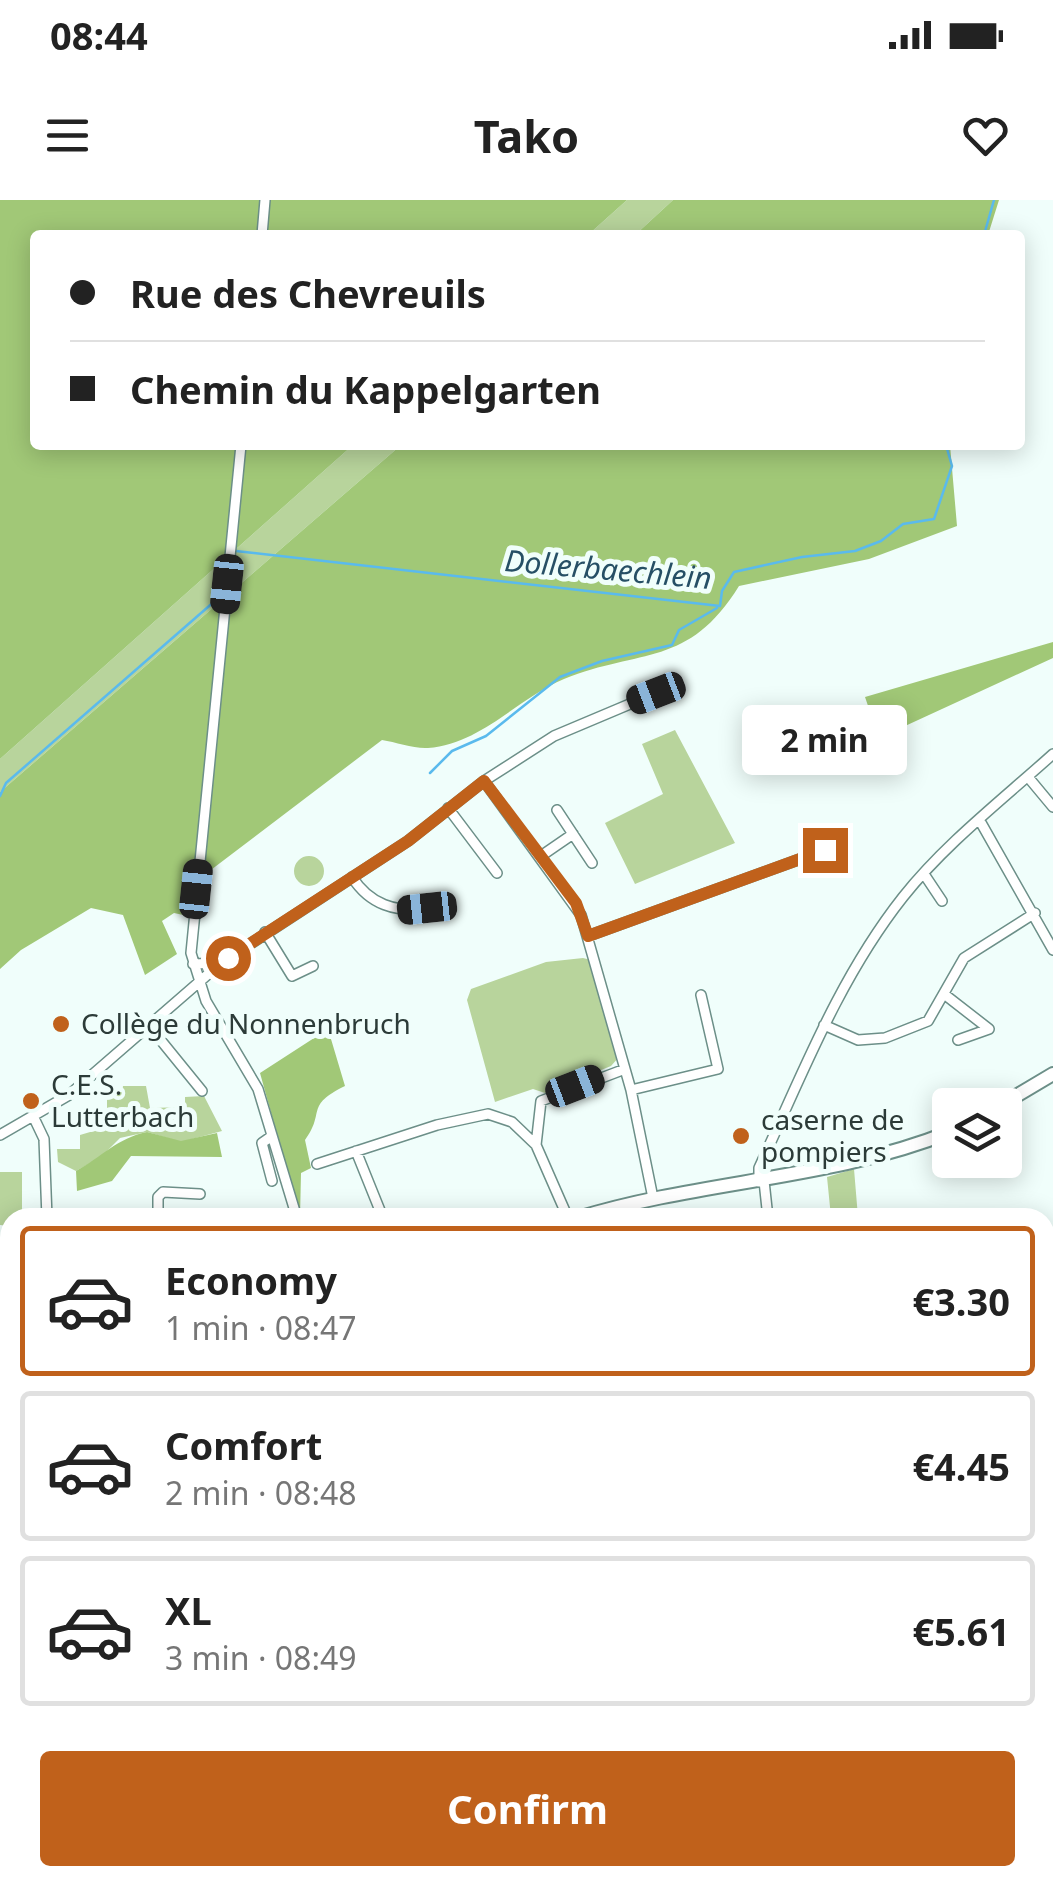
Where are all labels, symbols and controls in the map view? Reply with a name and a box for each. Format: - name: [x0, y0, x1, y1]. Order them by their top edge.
- text: 08:44: [50, 9, 148, 61]
- text: Tako: [474, 105, 579, 166]
- icon: menu: [40, 108, 95, 163]
- icon: heart: [958, 108, 1013, 163]
- text: Rue des Chevreuils: [130, 267, 486, 319]
- text: Chemin du Kappelgarten: [130, 363, 601, 415]
- water label: Dollerbaechlein: [503, 539, 713, 598]
- car: [209, 553, 245, 615]
- car: [623, 668, 689, 718]
- callout: 2 min: [742, 705, 908, 775]
- text: 2 min: [780, 718, 869, 761]
- route end: [803, 828, 848, 873]
- car: [178, 858, 214, 920]
- car: [396, 890, 458, 926]
- route start: [206, 936, 251, 981]
- place label: Collège du Nonnenbruch: [81, 1004, 411, 1042]
- marker: Collège du Nonnenbruch: [50, 1013, 72, 1035]
- car: [542, 1061, 608, 1111]
- place label: C.E.S. Lutterbach: [51, 1065, 194, 1135]
- map controls: [932, 1088, 1022, 1178]
- button: layers: [932, 1088, 1022, 1178]
- marker: C.E.S. Lutterbach: [20, 1090, 42, 1112]
- place label: caserne de pompiers: [761, 1100, 904, 1170]
- marker: caserne de pompiers: [730, 1125, 752, 1147]
- text: Economy: [165, 1254, 337, 1306]
- icon: car: [45, 1256, 135, 1346]
- text: €3.30: [912, 1275, 1010, 1327]
- text: 1 min · 08:47: [165, 1306, 357, 1349]
- text: Comfort: [165, 1419, 322, 1471]
- icon: car: [45, 1421, 135, 1511]
- text: €4.45: [912, 1440, 1010, 1492]
- text: 2 min · 08:48: [165, 1471, 357, 1514]
- text: XL: [165, 1584, 212, 1636]
- icon: car: [45, 1586, 135, 1676]
- text: €5.61: [912, 1605, 1010, 1657]
- text: 3 min · 08:49: [165, 1636, 357, 1679]
- button: Confirm: [40, 1751, 1015, 1866]

